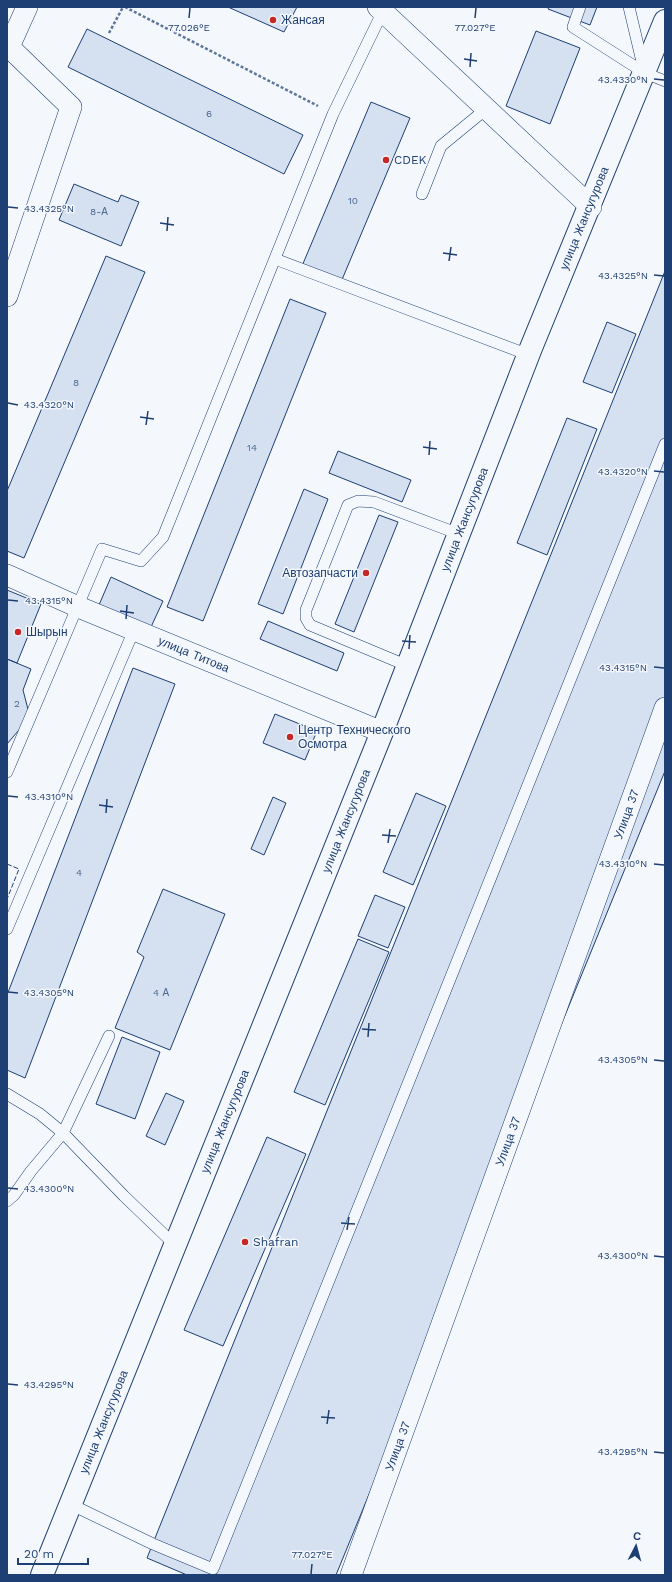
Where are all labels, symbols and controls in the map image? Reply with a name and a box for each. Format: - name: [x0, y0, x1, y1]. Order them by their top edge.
- place label: Жансая: [281, 13, 325, 27]
- marker: Жансая: [268, 15, 278, 25]
- text: 77.026°E: [168, 22, 210, 33]
- text: 77.027°E: [454, 22, 496, 33]
- text: 43.4330°N: [598, 74, 648, 85]
- house number: 6: [206, 108, 212, 119]
- place label: CDEK: [394, 153, 427, 167]
- marker: CDEK: [381, 155, 391, 165]
- street label: улица Жансугурова: [557, 164, 612, 272]
- house number: 10: [348, 195, 358, 206]
- text: 43.4325°N: [24, 203, 74, 214]
- house number: 8-А: [90, 206, 108, 217]
- text: 43.4325°N: [598, 270, 648, 281]
- house number: 8: [73, 377, 79, 388]
- text: 43.4320°N: [24, 399, 74, 410]
- house number: 14: [247, 442, 257, 453]
- street label: улица Жансугурова: [438, 465, 491, 573]
- text: 43.4320°N: [598, 466, 648, 477]
- place label: Автозапчасти: [282, 566, 358, 580]
- marker: Автозапчасти: [361, 568, 371, 578]
- text: 43.4315°N: [25, 595, 73, 606]
- place label: Шырын: [26, 625, 68, 639]
- marker: Шырын: [13, 627, 23, 637]
- street label: улица Титова: [156, 634, 232, 675]
- text: 43.4315°N: [599, 662, 647, 673]
- house number: 2: [14, 698, 20, 709]
- place label: Центр Технического Осмотра: [298, 723, 411, 751]
- marker: Центр Технического Осмотра: [285, 732, 295, 742]
- street label: улица Жансугурова: [319, 767, 373, 875]
- street label: Улица 37: [611, 788, 642, 841]
- text: 43.4310°N: [25, 791, 73, 802]
- text: 43.4310°N: [599, 858, 647, 869]
- house number: 4: [76, 867, 82, 878]
- text: 43.4305°N: [24, 987, 74, 998]
- house number: 4 А: [153, 987, 169, 998]
- text: 43.4305°N: [598, 1054, 648, 1065]
- street label: улица Жансугурова: [198, 1067, 252, 1175]
- street label: Улица 37: [493, 1115, 523, 1168]
- text: 43.4300°N: [24, 1183, 74, 1194]
- place label: Shafran: [253, 1235, 299, 1249]
- marker: Shafran: [240, 1237, 250, 1247]
- text: 43.4300°N: [598, 1250, 648, 1261]
- street label: улица Жансугурова: [77, 1368, 131, 1476]
- text: 43.4295°N: [24, 1379, 74, 1390]
- street label: Улица 37: [382, 1419, 413, 1473]
- text: 43.4295°N: [598, 1446, 648, 1457]
- north arrow: [616, 1526, 656, 1566]
- text: С: [632, 1530, 642, 1543]
- scale bar: [18, 1540, 88, 1566]
- text: 20 m: [24, 1547, 54, 1561]
- text: 77.027°E: [291, 1549, 333, 1560]

